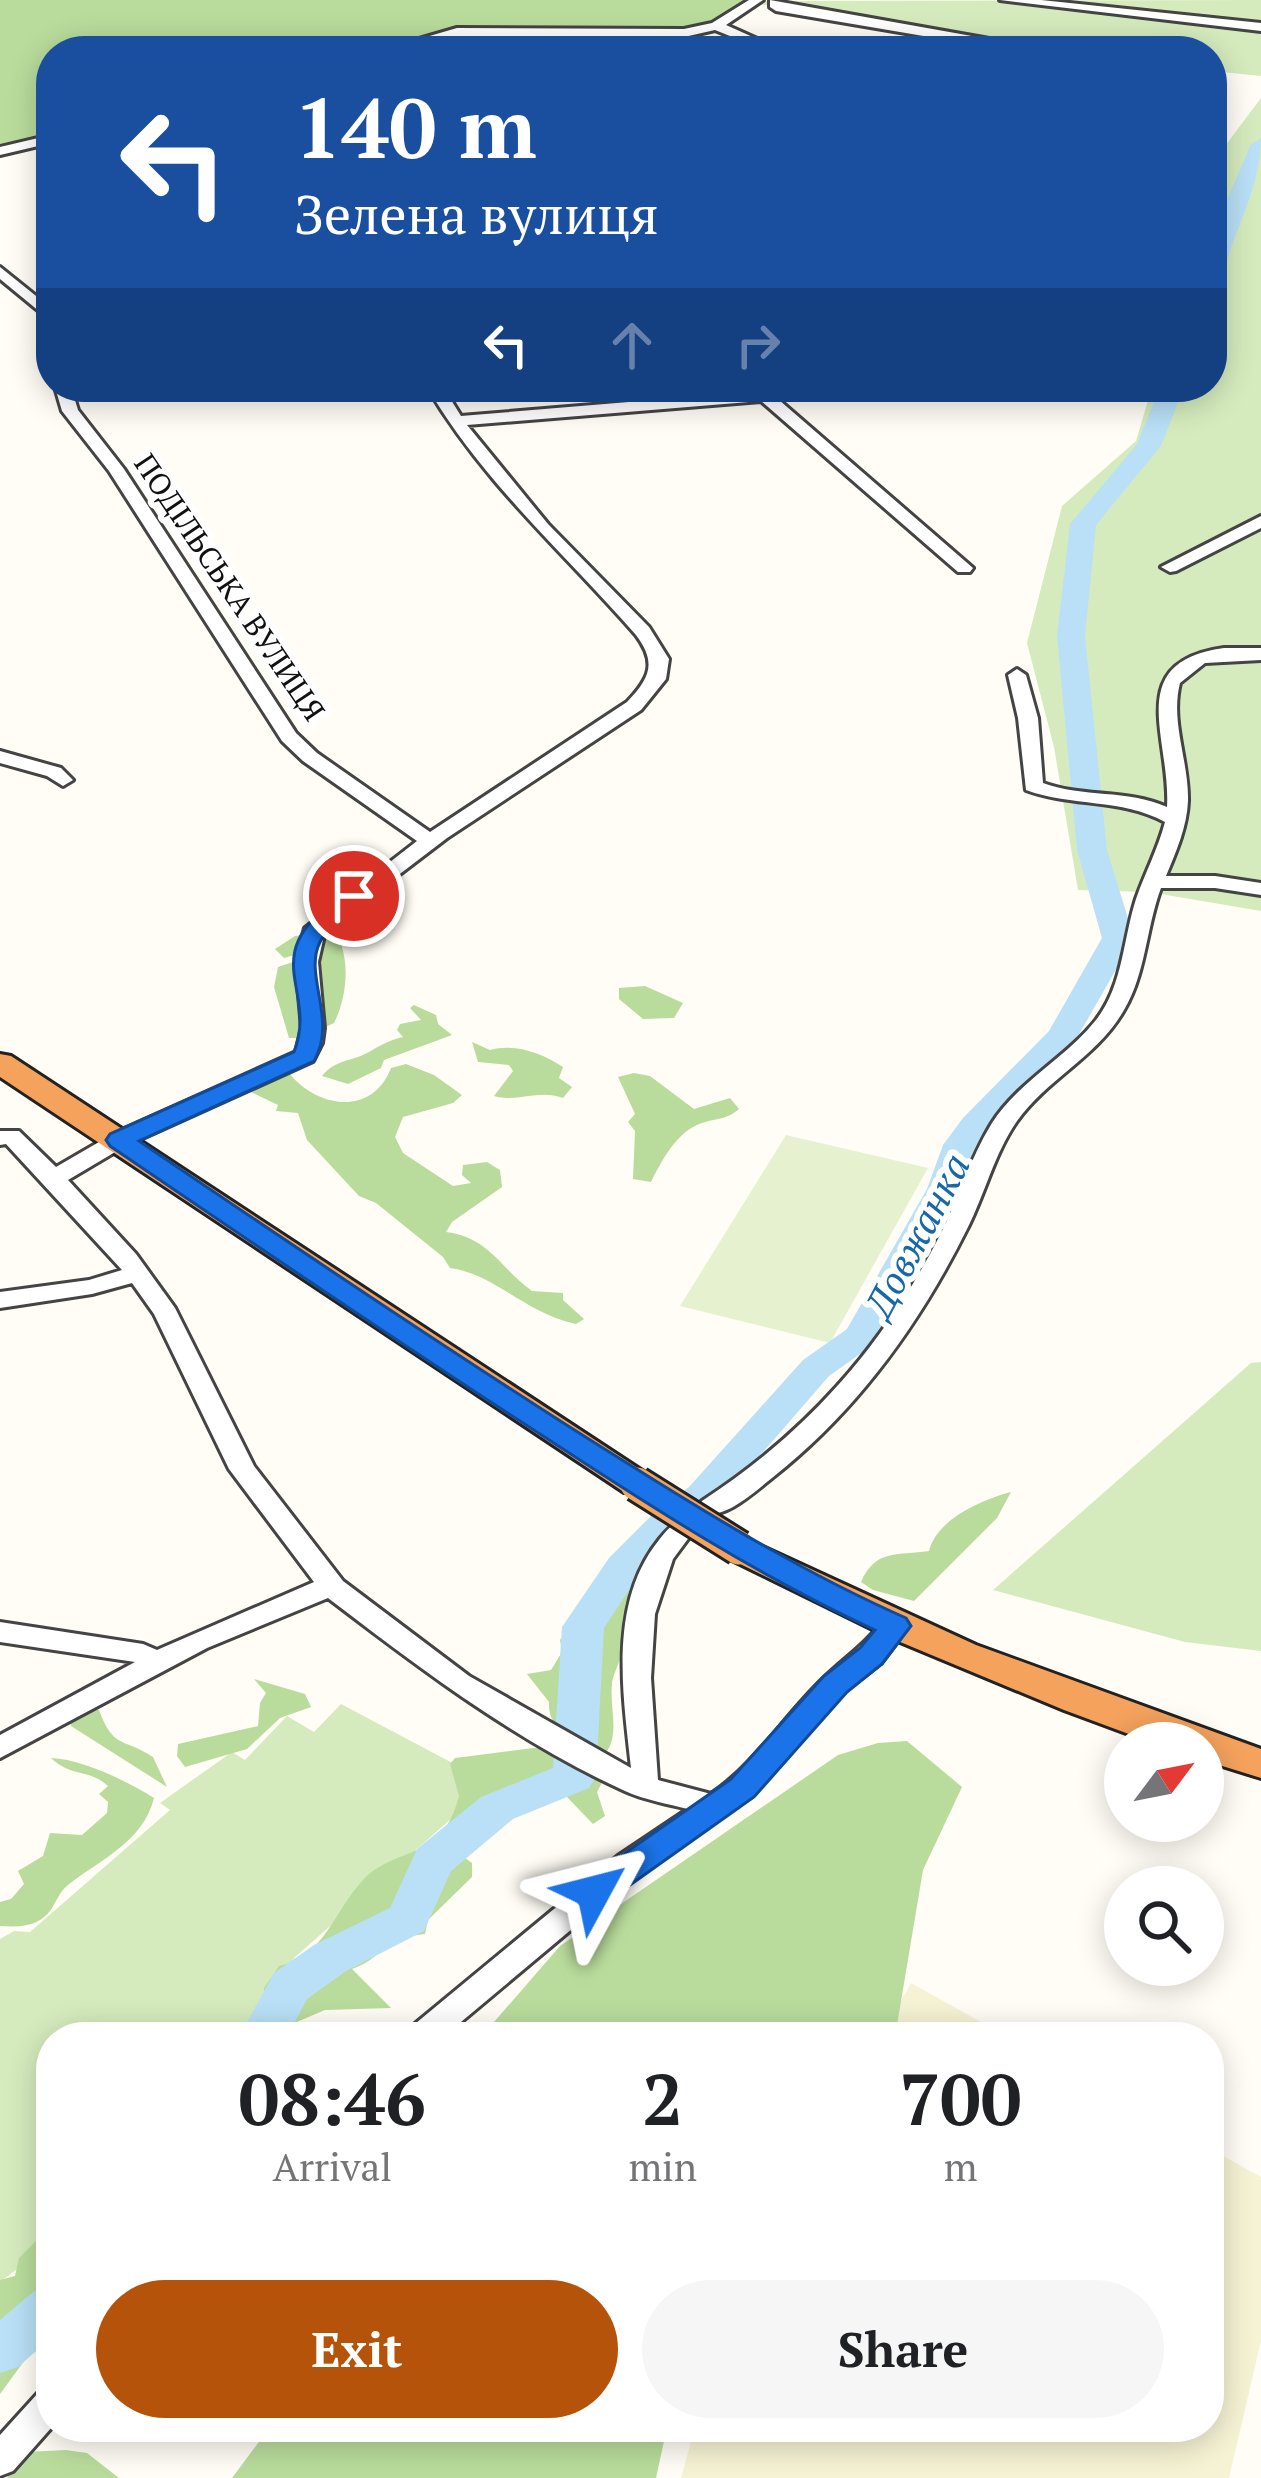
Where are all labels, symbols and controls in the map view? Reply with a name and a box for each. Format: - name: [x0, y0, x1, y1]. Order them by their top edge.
- text: 140 m: [294, 71, 537, 182]
- icon: left: [96, 84, 252, 240]
- text: Зелена вулиця: [294, 178, 659, 249]
- icon: left: [473, 312, 539, 378]
- icon: ahead: [599, 312, 665, 378]
- icon: right: [725, 312, 791, 378]
- street label: ПОДІЛЬСЬКА ВУЛИЦЯ: [126, 446, 334, 728]
- pin: [303, 845, 405, 947]
- icon: arrive: [321, 863, 387, 929]
- water label: Довжанка: [850, 1144, 981, 1329]
- north arrow: [1104, 1722, 1224, 1842]
- map controls: [1104, 1722, 1224, 1986]
- position arrow: [531, 1829, 657, 1955]
- button: search: [1104, 1866, 1224, 1986]
- text: 08:46: [238, 2050, 426, 2146]
- text: 2: [642, 2050, 683, 2146]
- text: 700: [899, 2050, 1021, 2146]
- text: Arrival: [272, 2140, 392, 2192]
- text: min: [628, 2140, 697, 2192]
- text: m: [944, 2140, 977, 2192]
- button: Exit: [96, 2280, 618, 2418]
- button: Share: [642, 2280, 1164, 2418]

